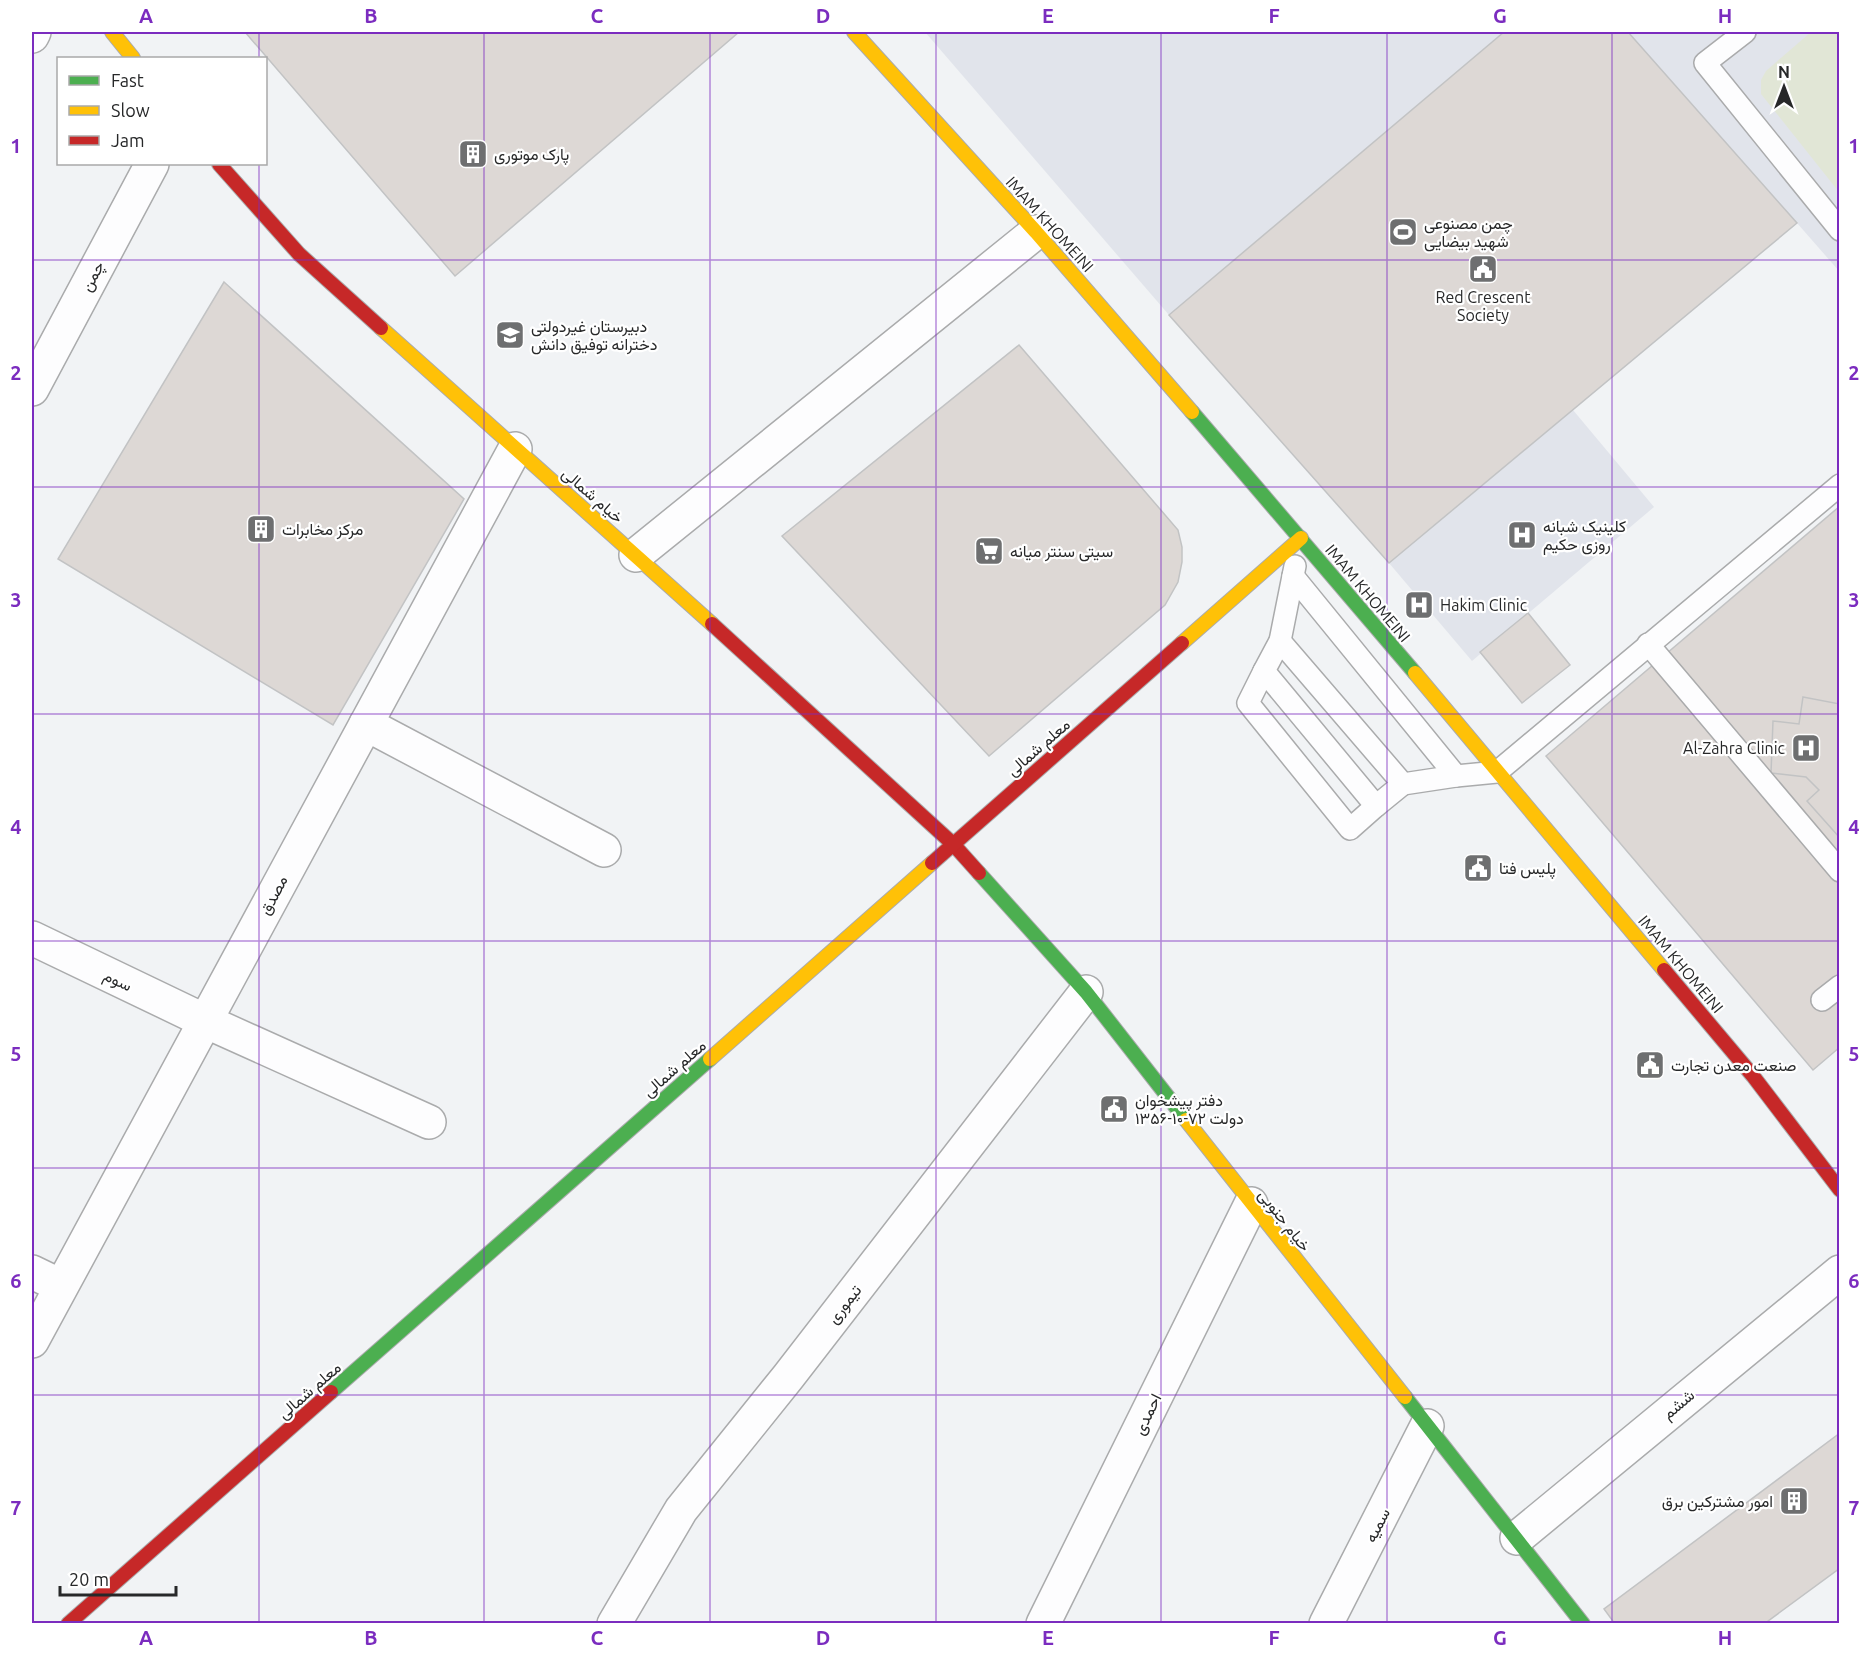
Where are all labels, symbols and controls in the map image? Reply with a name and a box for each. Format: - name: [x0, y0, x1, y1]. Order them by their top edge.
- text: A: [139, 4, 153, 27]
- text: B: [364, 4, 378, 27]
- text: C: [591, 4, 604, 27]
- text: D: [816, 4, 830, 27]
- text: E: [1042, 4, 1054, 27]
- text: F: [1268, 4, 1280, 27]
- text: G: [1493, 4, 1507, 27]
- text: H: [1718, 4, 1732, 27]
- legend: [57, 57, 267, 165]
- north arrow: [1754, 57, 1814, 117]
- text: N: [1778, 63, 1790, 81]
- text: Fast: [111, 70, 144, 90]
- text: Slow: [111, 100, 150, 120]
- text: Jam: [111, 130, 145, 150]
- text: 1: [10, 134, 22, 157]
- text: 1: [1848, 134, 1860, 157]
- building icon: پارک موتوری: [457, 138, 489, 170]
- place label: پارک موتوری: [494, 145, 569, 166]
- street label: IMAM KHOMEINI: [1003, 173, 1097, 275]
- place label: چمن مصنوعی شهید بیضایی: [1424, 214, 1513, 252]
- sports icon: چمن مصنوعی شهید بیضایی: [1387, 216, 1419, 248]
- public building icon: Red Crescent Society: [1467, 253, 1499, 285]
- street label: چمن: [77, 258, 110, 296]
- place label: Red Crescent Society: [1435, 288, 1531, 324]
- place label: دبیرستان غیردولتی دخترانه توفیق دانش: [531, 317, 657, 355]
- school or university icon: دبیرستان غیردولتی دخترانه توفیق دانش: [494, 319, 526, 351]
- text: 2: [10, 361, 22, 384]
- text: 2: [1848, 361, 1860, 384]
- street label: خیام شمالی: [558, 464, 627, 528]
- building icon: مرکز مخابرات: [245, 513, 277, 545]
- place label: کلینیک شبانه روزی حکیم: [1543, 517, 1626, 555]
- hospital icon: کلینیک شبانه روزی حکیم: [1506, 519, 1538, 551]
- place label: مرکز مخابرات: [282, 520, 363, 540]
- supermarket icon: سیتی سنتر میانه: [973, 535, 1005, 567]
- street label: IMAM KHOMEINI: [1322, 541, 1414, 645]
- place label: سیتی سنتر میانه: [1010, 542, 1113, 562]
- text: 3: [10, 588, 22, 611]
- text: 3: [1848, 588, 1860, 611]
- hospital icon: Hakim Clinic: [1403, 589, 1435, 621]
- place label: Hakim Clinic: [1440, 596, 1528, 614]
- street label: معلم شمالی: [1003, 715, 1074, 781]
- hospital icon: Al-Zahra Clinic: [1790, 732, 1822, 764]
- place label: Al-Zahra Clinic: [1683, 739, 1786, 757]
- text: 4: [10, 815, 22, 838]
- text: 4: [1848, 815, 1860, 838]
- public building icon: پلیس فتا: [1462, 852, 1494, 884]
- place label: پلیس فتا: [1499, 859, 1556, 880]
- street label: مصدق: [255, 872, 292, 918]
- street label: IMAM KHOMEINI: [1635, 912, 1727, 1016]
- street label: سوم: [100, 966, 135, 996]
- street label: معلم شمالی: [639, 1036, 710, 1102]
- text: 5: [10, 1042, 22, 1065]
- text: 5: [1848, 1042, 1860, 1065]
- public building icon: صنعت معدن تجارت: [1634, 1049, 1666, 1081]
- place label: صنعت معدن تجارت: [1671, 1056, 1796, 1076]
- place label: دفتر پیشخوان دولت ۷۲-۱۰-۱۳۵۶: [1135, 1091, 1244, 1129]
- public building icon: دفتر پیشخوان دولت ۷۲-۱۰-۱۳۵۶: [1098, 1093, 1130, 1125]
- street label: خیام جنوبی: [1254, 1185, 1315, 1256]
- text: 6: [10, 1269, 22, 1292]
- text: 6: [1848, 1269, 1860, 1292]
- street label: تیموری: [823, 1281, 866, 1328]
- street label: معلم شمالی: [274, 1358, 345, 1424]
- street label: ششم: [1658, 1385, 1699, 1424]
- street label: احمدی: [1129, 1391, 1166, 1438]
- building icon: امور مشترکین برق: [1778, 1485, 1810, 1517]
- place label: امور مشترکین برق: [1662, 1492, 1773, 1512]
- text: 7: [10, 1496, 22, 1519]
- text: 7: [1848, 1496, 1860, 1519]
- street label: سميه: [1361, 1505, 1394, 1546]
- scale bar: [60, 1559, 176, 1597]
- text: 20 m: [69, 1569, 109, 1589]
- text: A: [139, 1626, 153, 1649]
- text: B: [364, 1626, 378, 1649]
- text: C: [591, 1626, 604, 1649]
- text: D: [816, 1626, 830, 1649]
- text: E: [1042, 1626, 1054, 1649]
- text: F: [1268, 1626, 1280, 1649]
- text: G: [1493, 1626, 1507, 1649]
- text: H: [1718, 1626, 1732, 1649]

